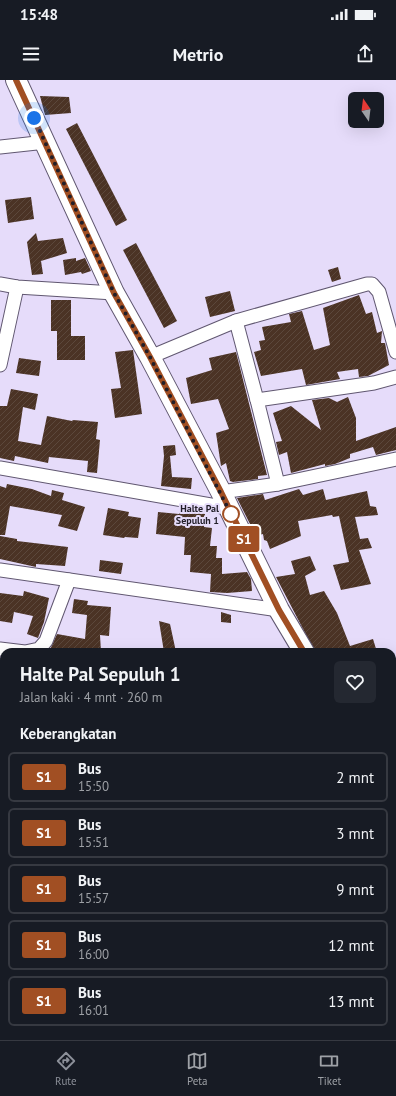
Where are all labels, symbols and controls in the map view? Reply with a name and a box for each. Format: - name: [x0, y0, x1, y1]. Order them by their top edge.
- text: 15:48: [20, 5, 58, 24]
- icon: menu: [20, 43, 42, 65]
- text: Metrio: [173, 43, 223, 66]
- icon: share: [354, 43, 376, 65]
- north arrow: [348, 92, 384, 128]
- map controls: [348, 92, 384, 128]
- your location: [24, 108, 44, 128]
- place label: Halte Pal Sepuluh 1: [176, 502, 219, 527]
- marker: Halte Pal Sepuluh 1: [222, 505, 240, 523]
- line badge: S1: [226, 526, 262, 552]
- text: S1: [236, 530, 252, 548]
- button: heart: [334, 661, 376, 703]
- text: Halte Pal Sepuluh 1: [20, 662, 180, 686]
- text: Jalan kaki · 4 mnt · 260 m: [20, 689, 162, 706]
- text: Keberangkatan: [20, 724, 116, 743]
- text: Bus: [78, 759, 101, 778]
- text: S1: [36, 768, 52, 786]
- text: 2 mnt: [336, 768, 374, 787]
- text: 15:50: [78, 778, 109, 795]
- text: Bus: [78, 815, 101, 834]
- text: S1: [36, 824, 52, 842]
- text: 3 mnt: [336, 824, 374, 843]
- text: 15:51: [78, 834, 109, 851]
- text: Bus: [78, 871, 101, 890]
- text: S1: [36, 880, 52, 898]
- text: 9 mnt: [336, 880, 374, 899]
- text: 15:57: [78, 890, 109, 907]
- text: Bus: [78, 927, 101, 946]
- text: S1: [36, 936, 52, 954]
- text: 12 mnt: [328, 936, 374, 955]
- text: 16:00: [78, 946, 109, 963]
- text: Bus: [78, 983, 101, 1002]
- text: S1: [36, 992, 52, 1010]
- text: 13 mnt: [328, 992, 374, 1011]
- text: 16:01: [78, 1002, 109, 1019]
- tab: Rute: [55, 1050, 77, 1088]
- tab: Peta: [186, 1050, 208, 1088]
- tab: Tiket: [318, 1050, 341, 1088]

